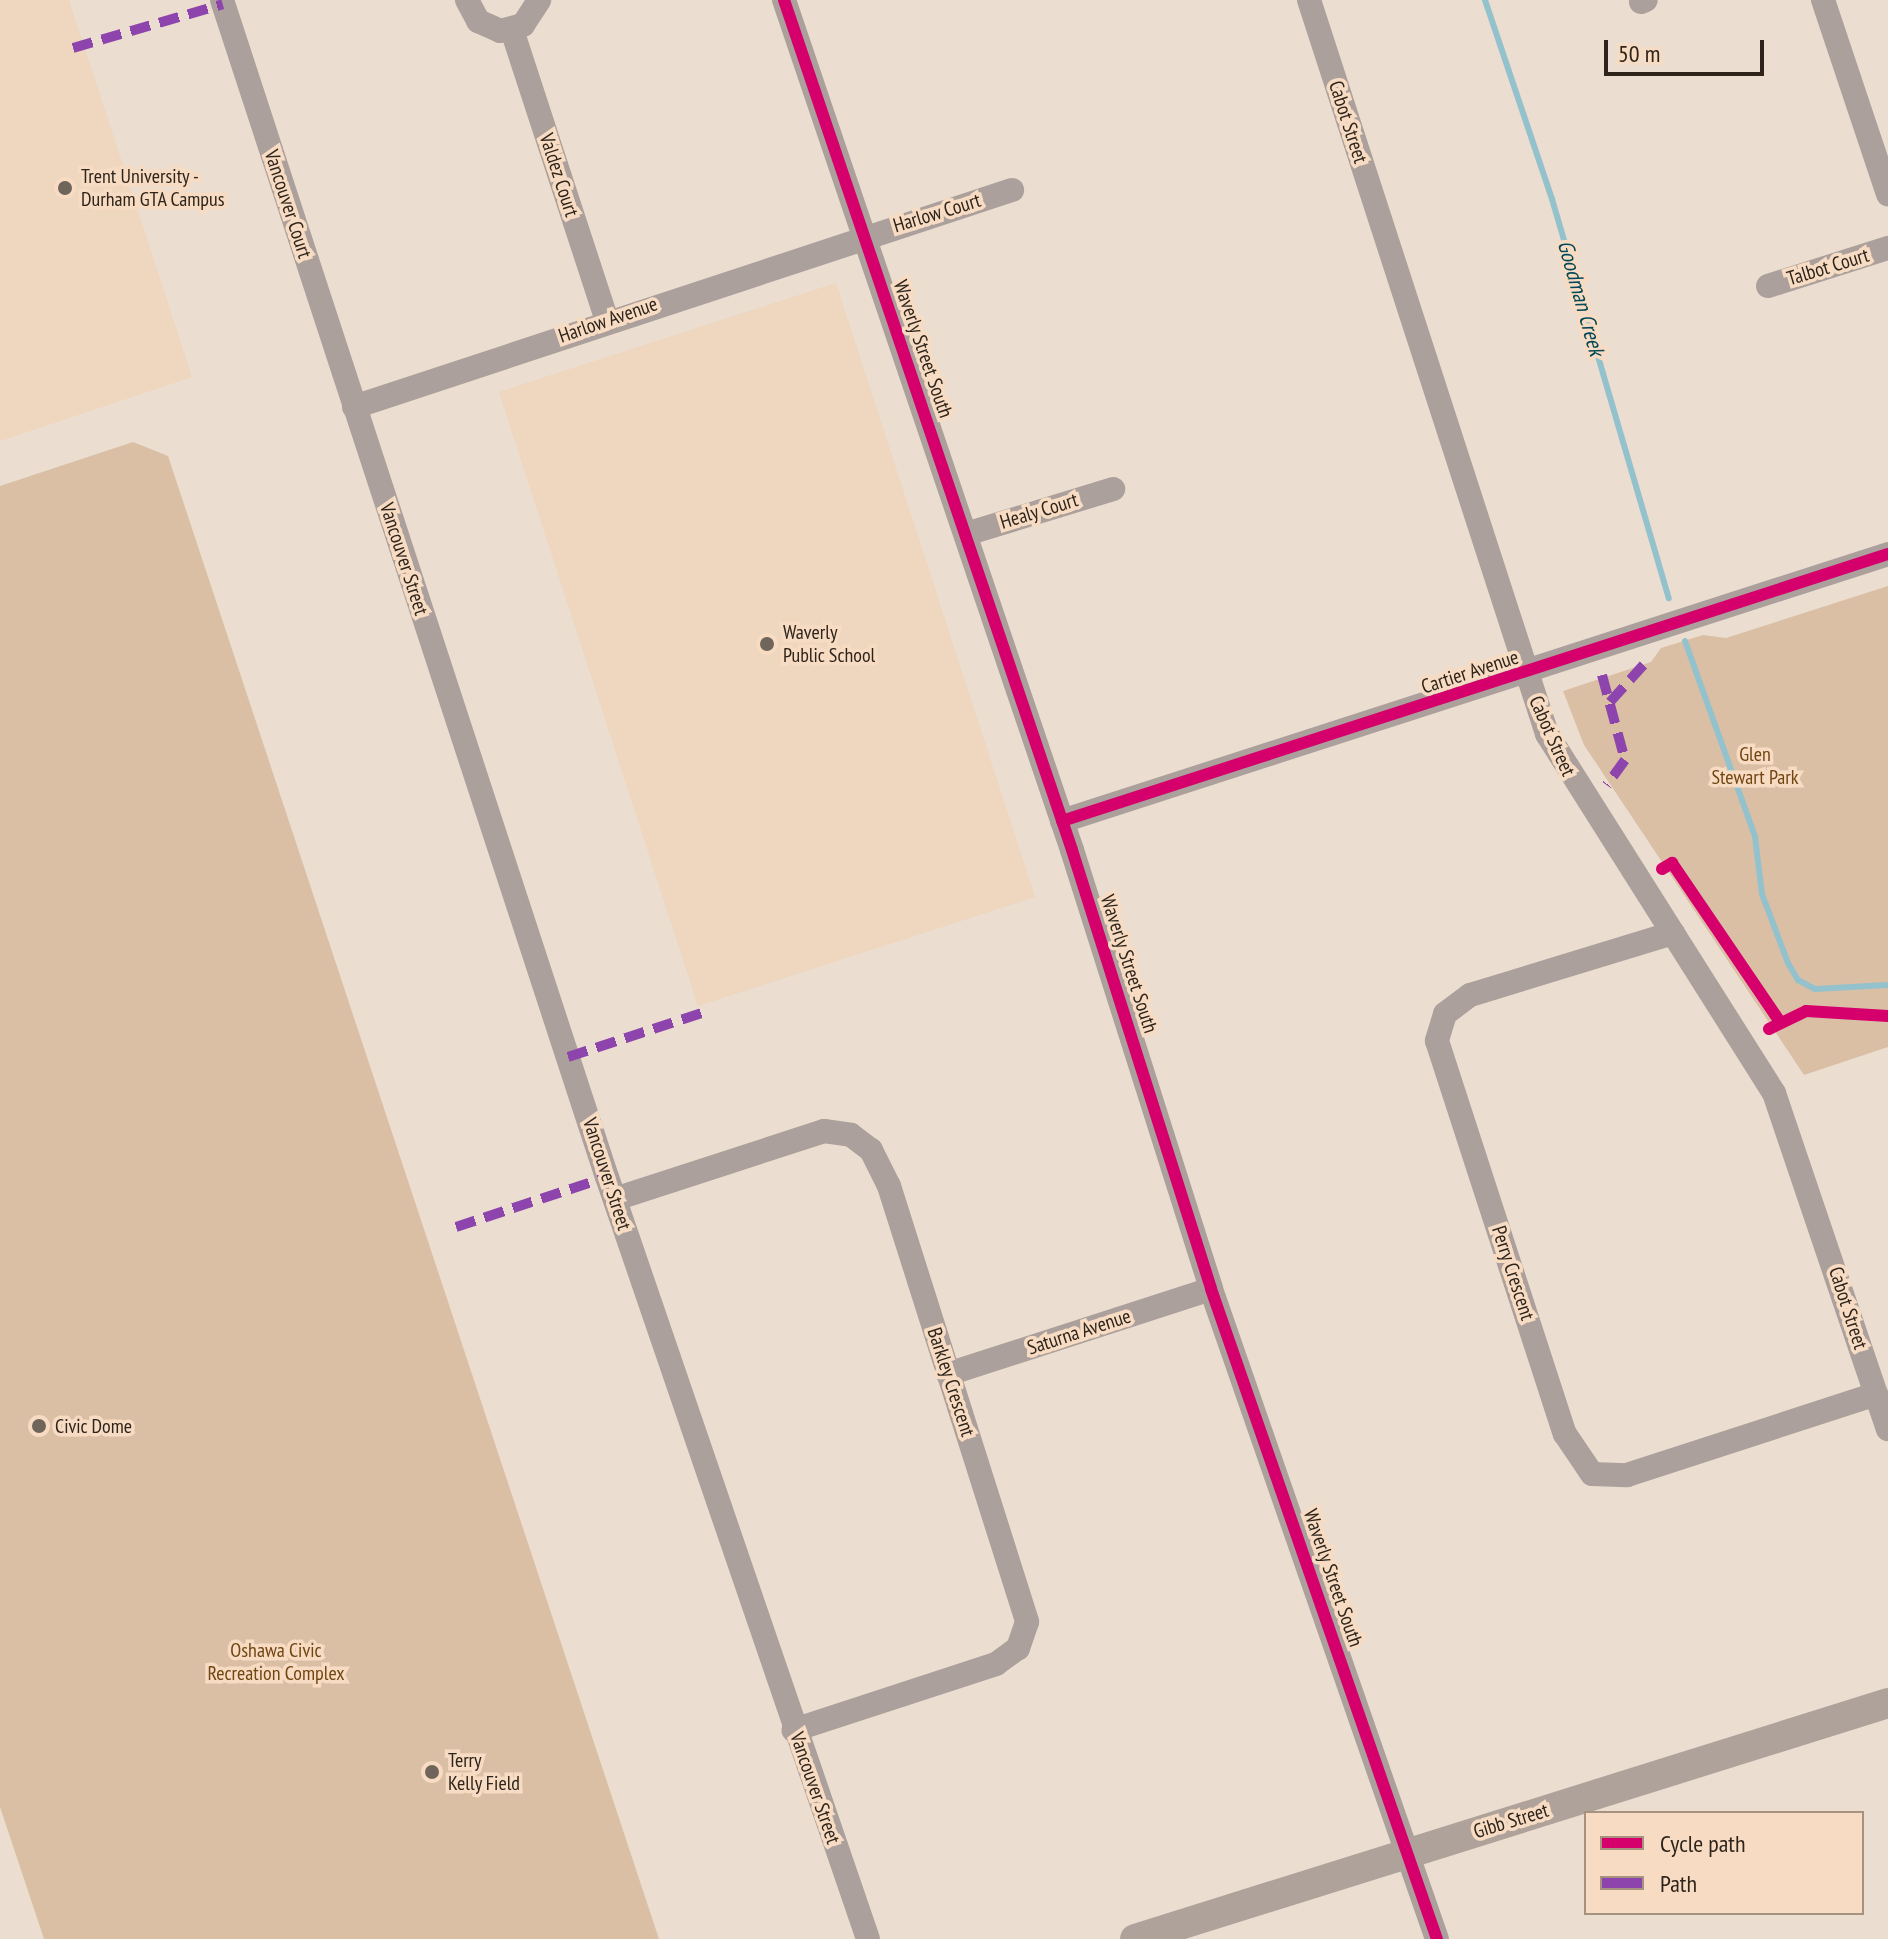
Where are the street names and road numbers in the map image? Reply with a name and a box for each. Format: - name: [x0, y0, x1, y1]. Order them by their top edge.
- street label: Cabot Street: [1323, 78, 1373, 166]
- street label: Valdez Court: [534, 130, 584, 220]
- street label: Vancouver Court: [259, 147, 317, 261]
- street label: Harlow Court: [890, 188, 984, 238]
- street label: Talbot Court: [1784, 243, 1872, 291]
- street label: Waverly Street South: [888, 277, 958, 421]
- street label: Harlow Avenue: [555, 292, 661, 348]
- street label: Healy Court: [997, 488, 1081, 534]
- street label: Vancouver Street: [375, 500, 433, 618]
- street label: Cartier Avenue: [1418, 645, 1522, 699]
- street label: Cabot Street: [1524, 692, 1580, 780]
- street label: Waverly Street South: [1095, 892, 1163, 1036]
- street label: Vancouver Street: [578, 1115, 636, 1233]
- street label: Perry Crescent: [1486, 1223, 1540, 1323]
- street label: Cabot Street: [1823, 1264, 1873, 1352]
- street label: Saturna Avenue: [1024, 1304, 1134, 1360]
- street label: Barkley Crescent: [922, 1324, 980, 1440]
- street label: Waverly Street South: [1298, 1506, 1368, 1650]
- street label: Vancouver Street: [785, 1729, 845, 1847]
- street label: Gibb Street: [1471, 1798, 1551, 1844]

